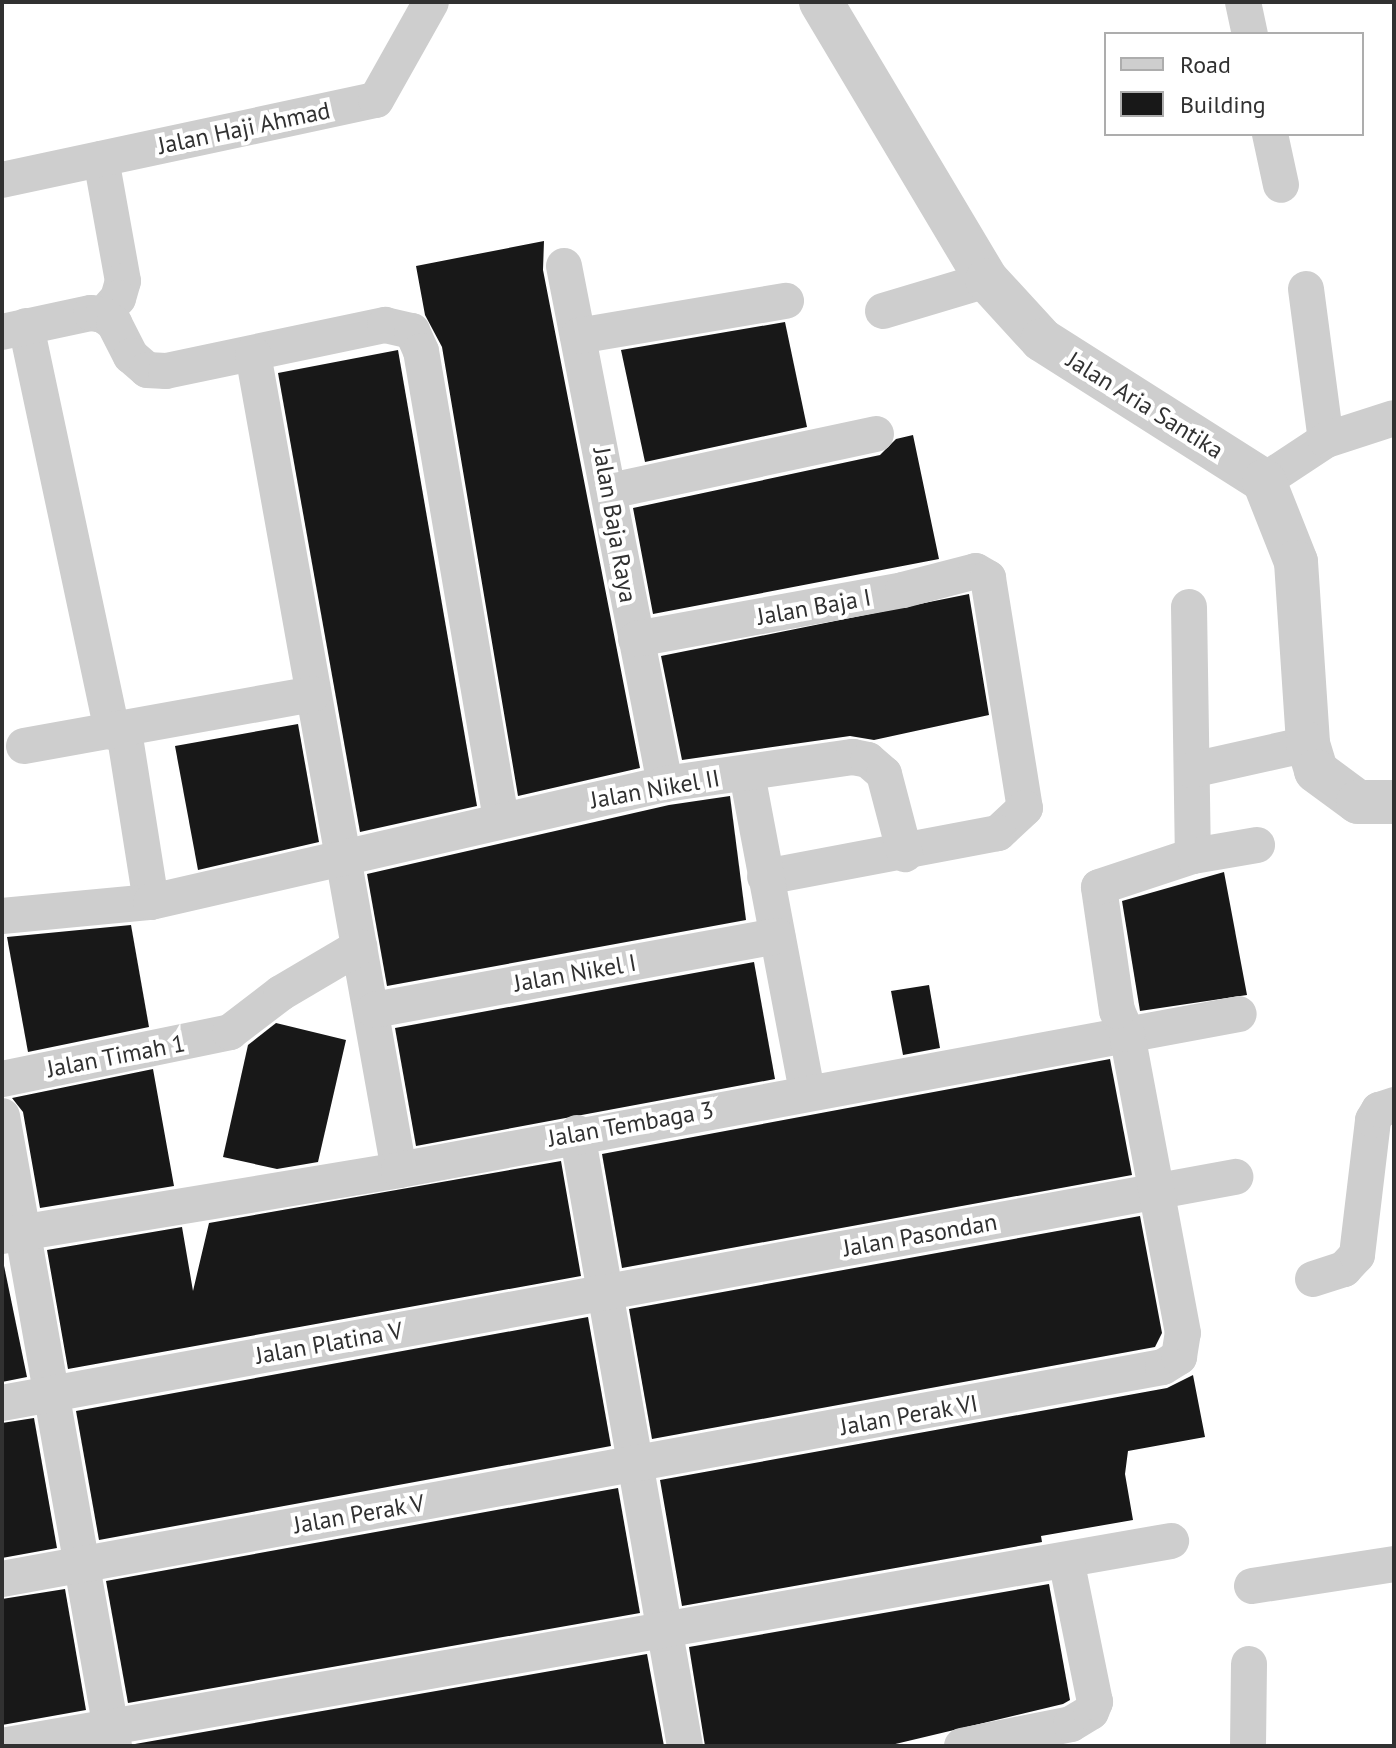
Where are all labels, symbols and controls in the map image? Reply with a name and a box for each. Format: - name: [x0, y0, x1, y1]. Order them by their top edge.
- legend: [1104, 32, 1364, 136]
- text: Road: [1180, 49, 1231, 80]
- text: Building: [1180, 89, 1266, 120]
- street label: Jalan Haji Ahmad: [155, 96, 333, 160]
- street label: Jalan Aria Santika: [1061, 345, 1229, 465]
- street label: Jalan Baja Raya: [587, 445, 643, 605]
- street label: Jalan Baja I: [755, 583, 873, 631]
- street label: Jalan Nikel II: [588, 763, 722, 815]
- street label: Jalan Nikel I: [512, 948, 638, 998]
- street label: Jalan Timah 1: [44, 1028, 188, 1084]
- street label: Jalan Tembaga 3: [546, 1095, 716, 1153]
- street label: Jalan Pasondan: [841, 1207, 999, 1263]
- street label: Jalan Platina V: [253, 1316, 405, 1370]
- street label: Jalan Perak VI: [837, 1389, 981, 1441]
- street label: Jalan Perak V: [291, 1488, 427, 1540]

